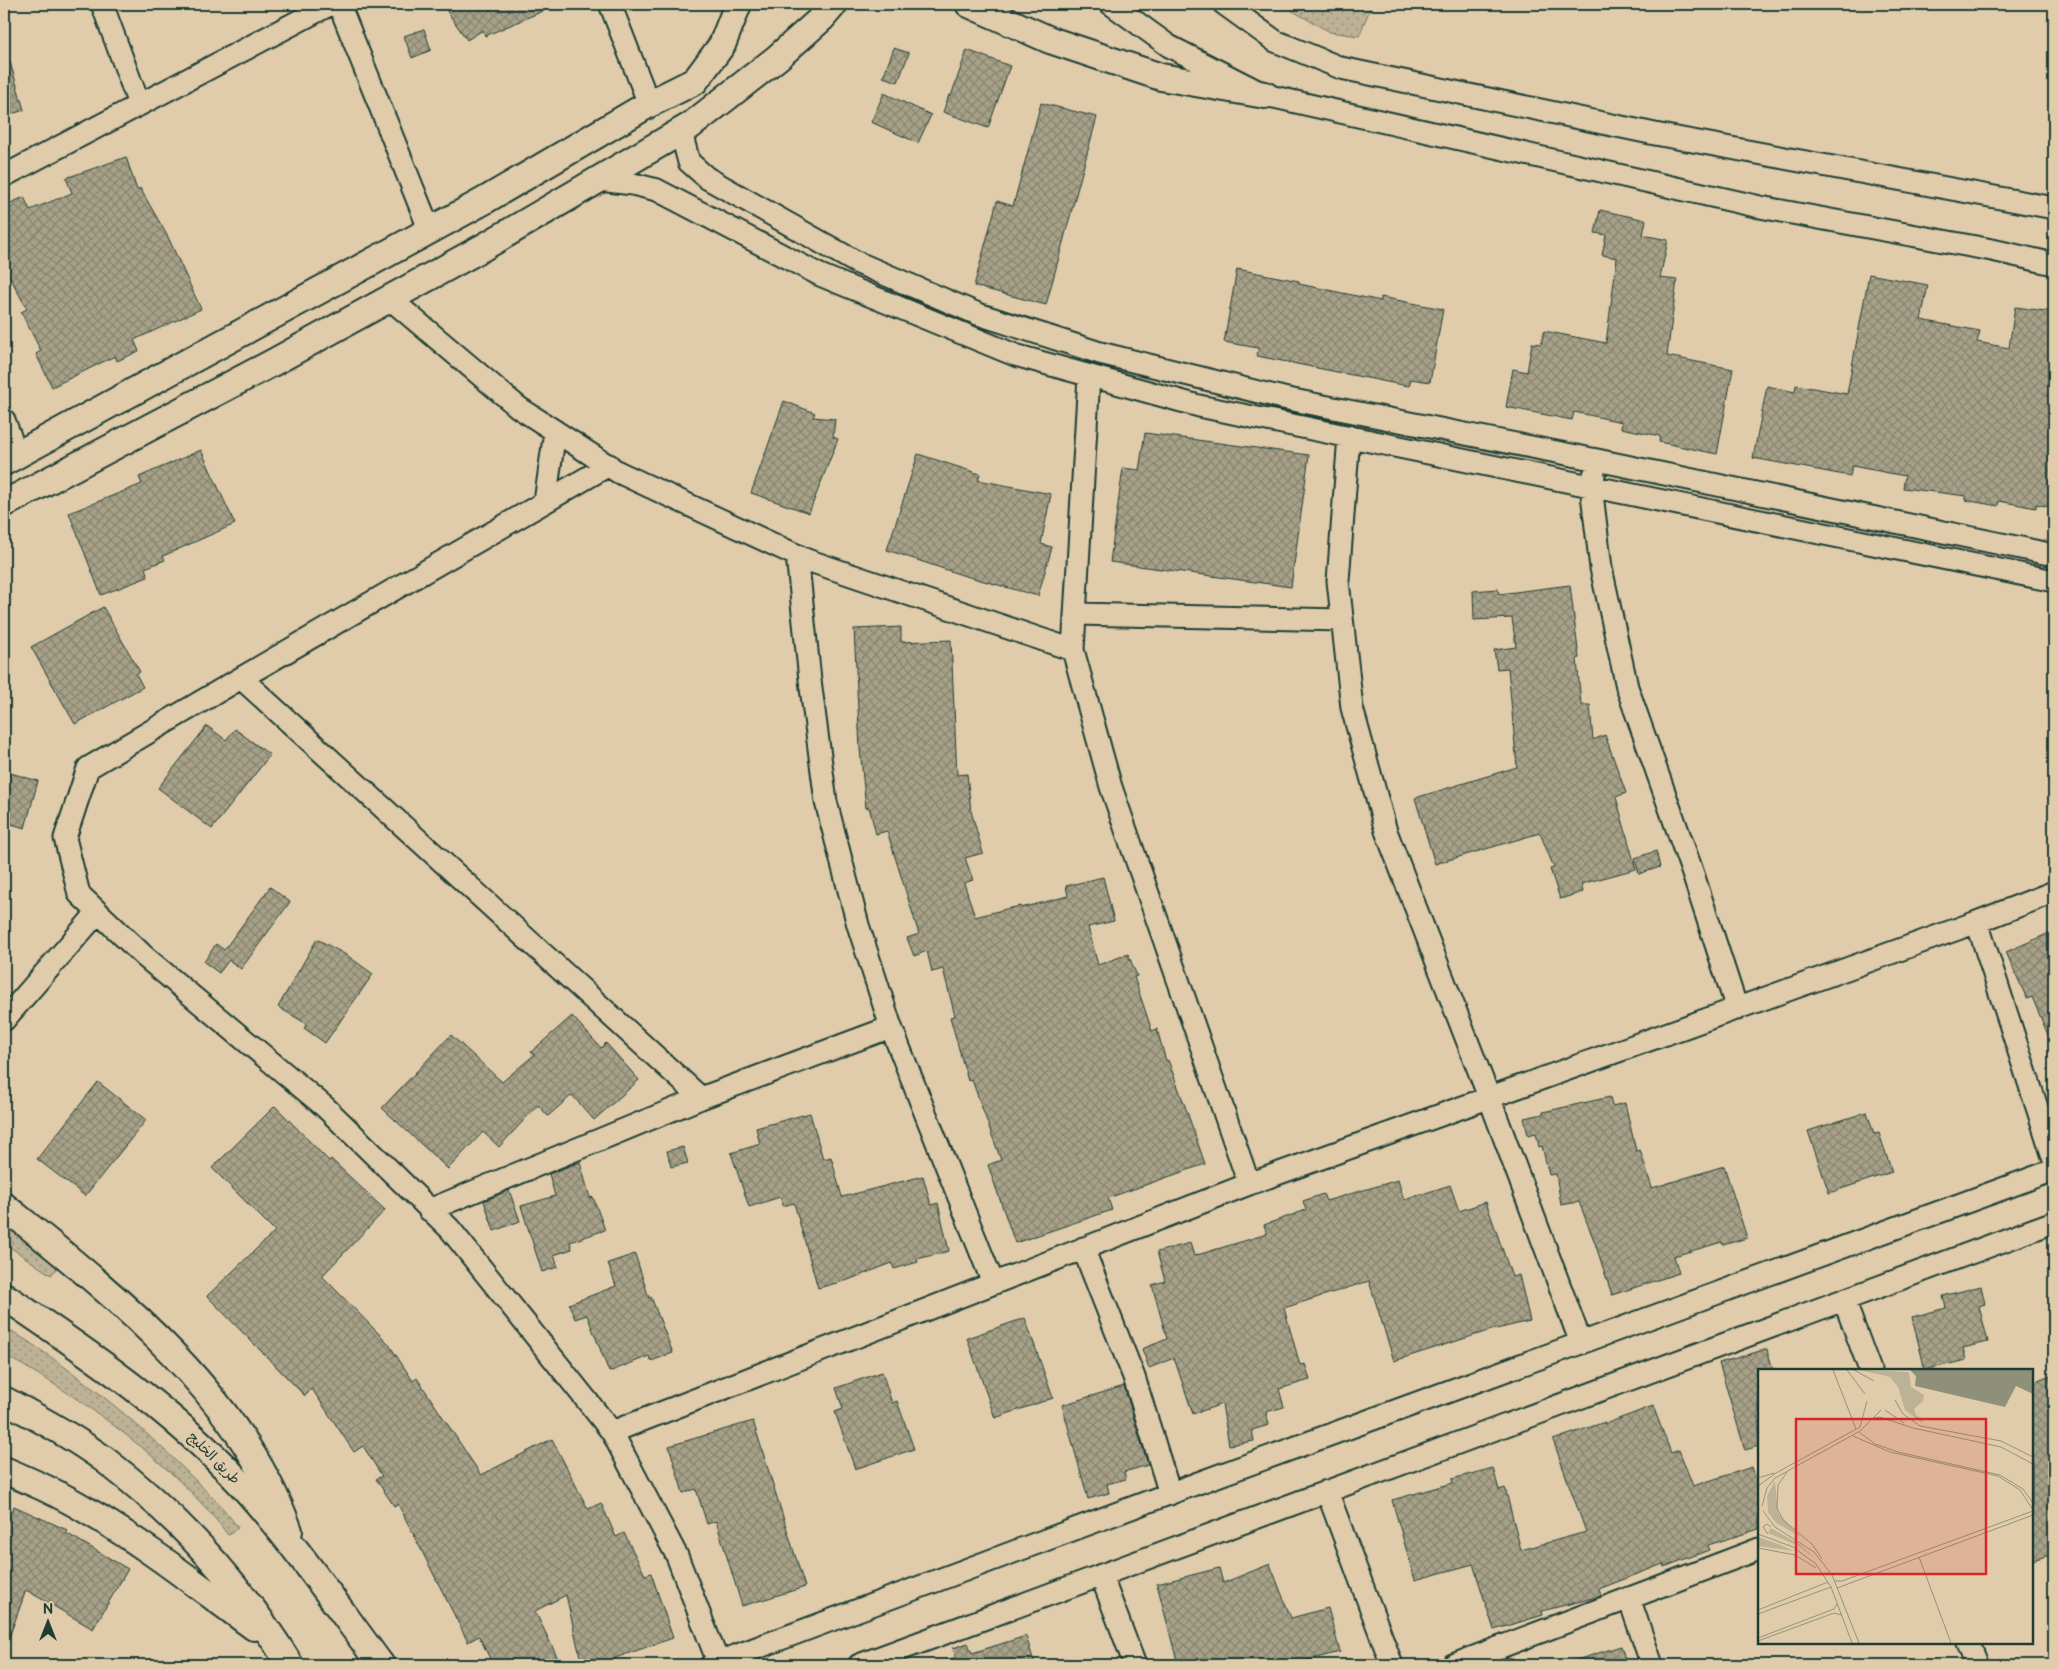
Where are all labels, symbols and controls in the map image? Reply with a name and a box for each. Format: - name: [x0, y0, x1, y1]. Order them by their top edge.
- inset map: [1758, 1369, 2033, 1644]
- street label: طريق الخليج: [184, 1428, 244, 1488]
- north arrow: [22, 1596, 72, 1646]
- text: N: [43, 1601, 53, 1618]

